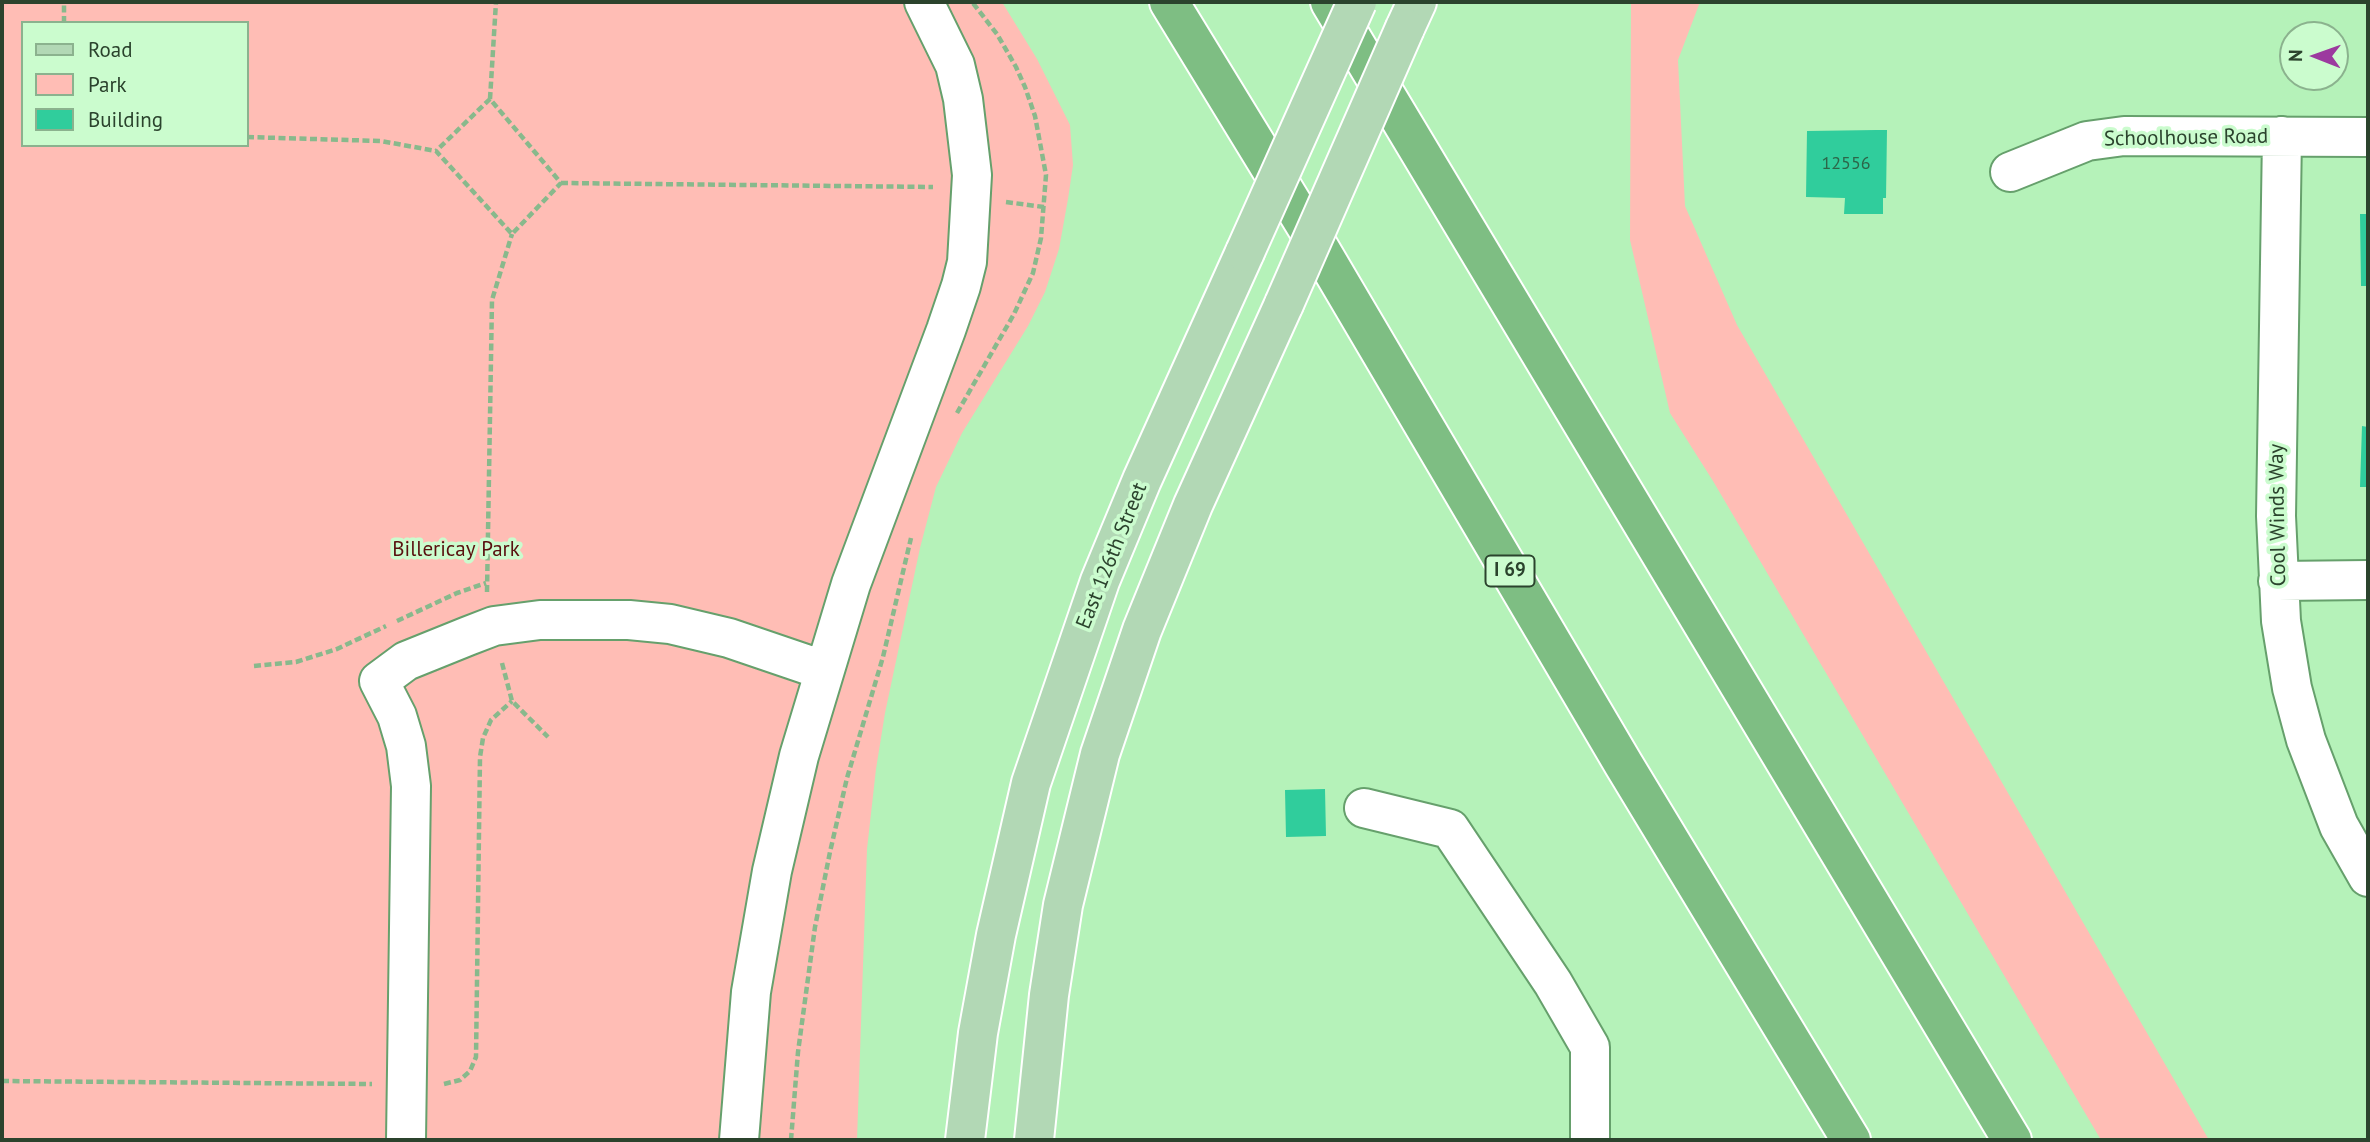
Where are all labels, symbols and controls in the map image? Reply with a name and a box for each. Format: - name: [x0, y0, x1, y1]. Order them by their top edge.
- legend: [21, 21, 248, 147]
- north arrow: [2279, 21, 2349, 91]
- text: Road: [88, 36, 132, 63]
- text: N: [2283, 49, 2307, 62]
- text: Park: [88, 71, 127, 98]
- text: Building: [88, 106, 163, 133]
- street label: Schoolhouse Road: [2104, 124, 2268, 152]
- house number: 12556: [1821, 153, 1871, 175]
- street label: Cool Winds Way: [2264, 444, 2292, 586]
- street label: East 126th Street: [1071, 479, 1153, 633]
- park label: Billericay Park: [392, 537, 520, 563]
- road number: I 69: [1486, 556, 1534, 586]

